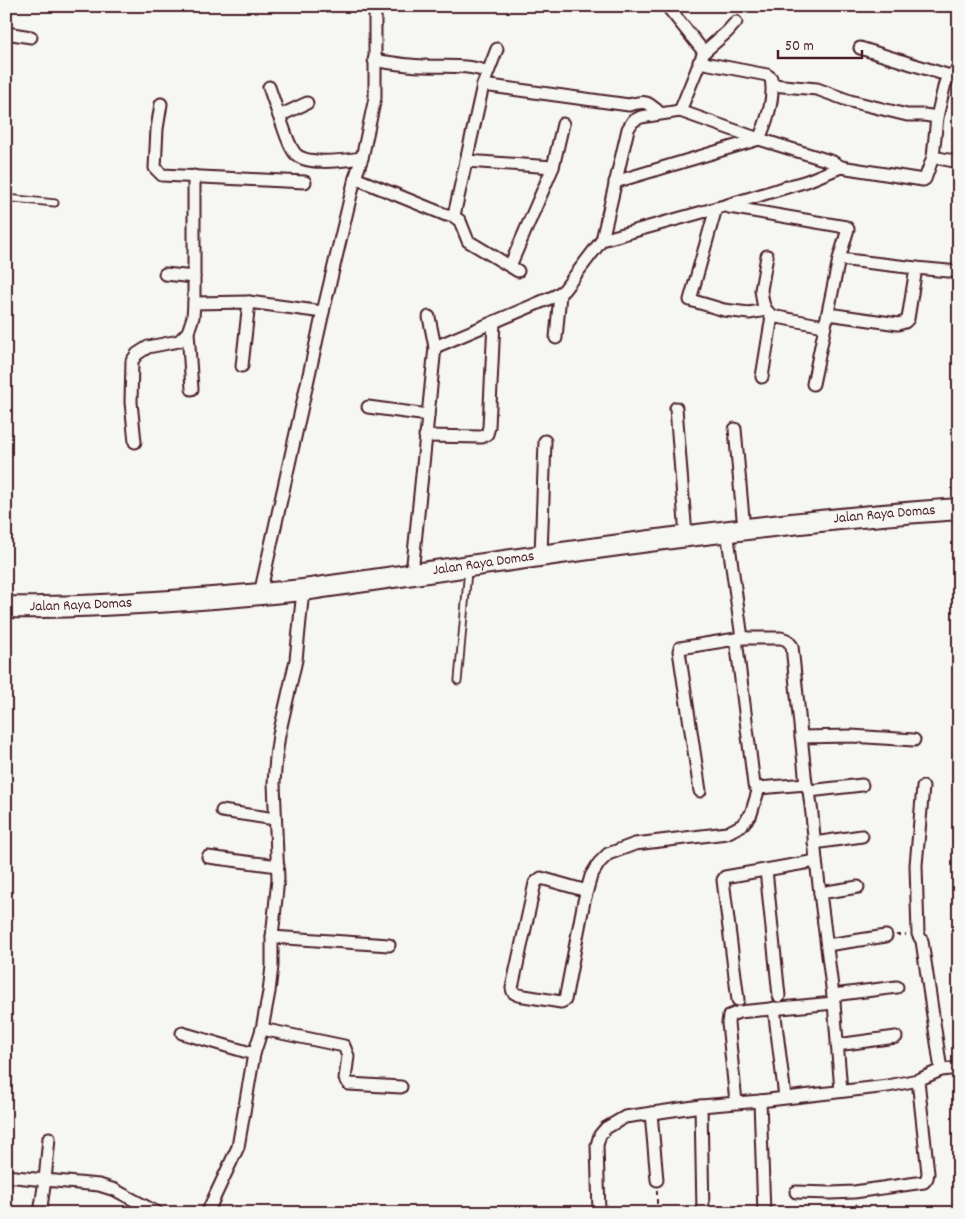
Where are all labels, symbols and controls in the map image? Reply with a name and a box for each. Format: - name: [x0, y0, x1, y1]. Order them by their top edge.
- scale bar: [778, 28, 861, 60]
- text: 50 m: [785, 36, 814, 58]
- street label: Jalan Raya Domas: [832, 500, 936, 531]
- street label: Jalan Raya Domas: [431, 546, 536, 582]
- street label: Jalan Raya Domas: [30, 592, 133, 618]

